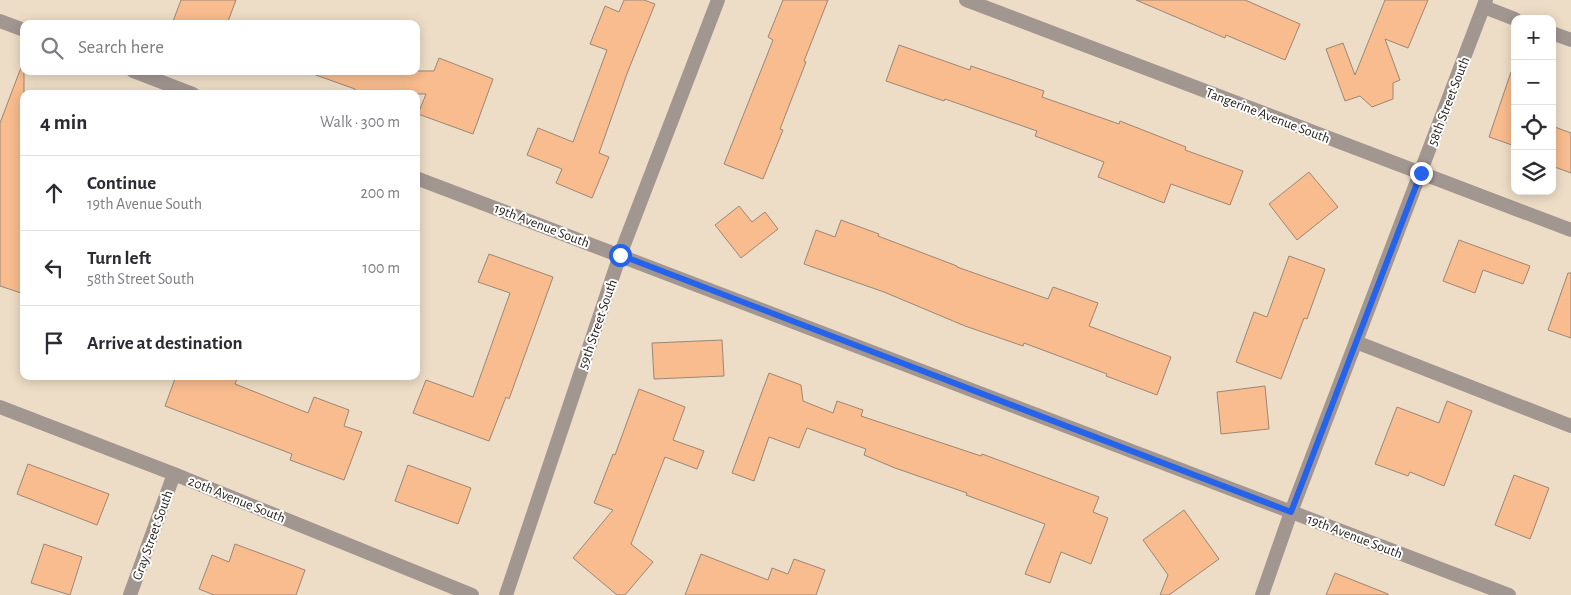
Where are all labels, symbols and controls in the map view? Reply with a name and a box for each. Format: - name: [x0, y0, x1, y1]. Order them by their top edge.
- map controls: [1511, 15, 1556, 195]
- button: +: [1511, 15, 1556, 60]
- search box: [20, 20, 420, 75]
- icon: search: [38, 34, 66, 62]
- text: Search here: [78, 38, 164, 57]
- street label: 58th Street South: [1426, 55, 1472, 148]
- button: −: [1511, 60, 1556, 105]
- street label: Tangerine Avenue South: [1204, 86, 1332, 146]
- button: locate: [1511, 105, 1556, 150]
- text: 4 min: [40, 112, 87, 133]
- text: Walk · 300 m: [320, 114, 400, 130]
- button: layers: [1511, 150, 1556, 195]
- route end: [1410, 162, 1433, 185]
- text: Continue: [87, 174, 156, 193]
- icon: ahead: [40, 179, 68, 207]
- text: 200 m: [360, 185, 400, 201]
- text: 19th Avenue South: [87, 196, 202, 212]
- street label: 19th Avenue South: [492, 201, 591, 251]
- route start: [609, 244, 632, 267]
- text: Turn left: [87, 249, 151, 268]
- icon: left: [40, 254, 68, 282]
- text: 100 m: [362, 260, 400, 276]
- text: 58th Street South: [87, 271, 194, 287]
- street label: 59th Street South: [576, 278, 620, 371]
- icon: arrive: [40, 329, 68, 357]
- text: Arrive at destination: [87, 334, 243, 353]
- street label: 20th Avenue South: [186, 474, 287, 526]
- street label: Gray Street South: [130, 489, 176, 582]
- street label: 19th Avenue South: [1305, 512, 1404, 562]

